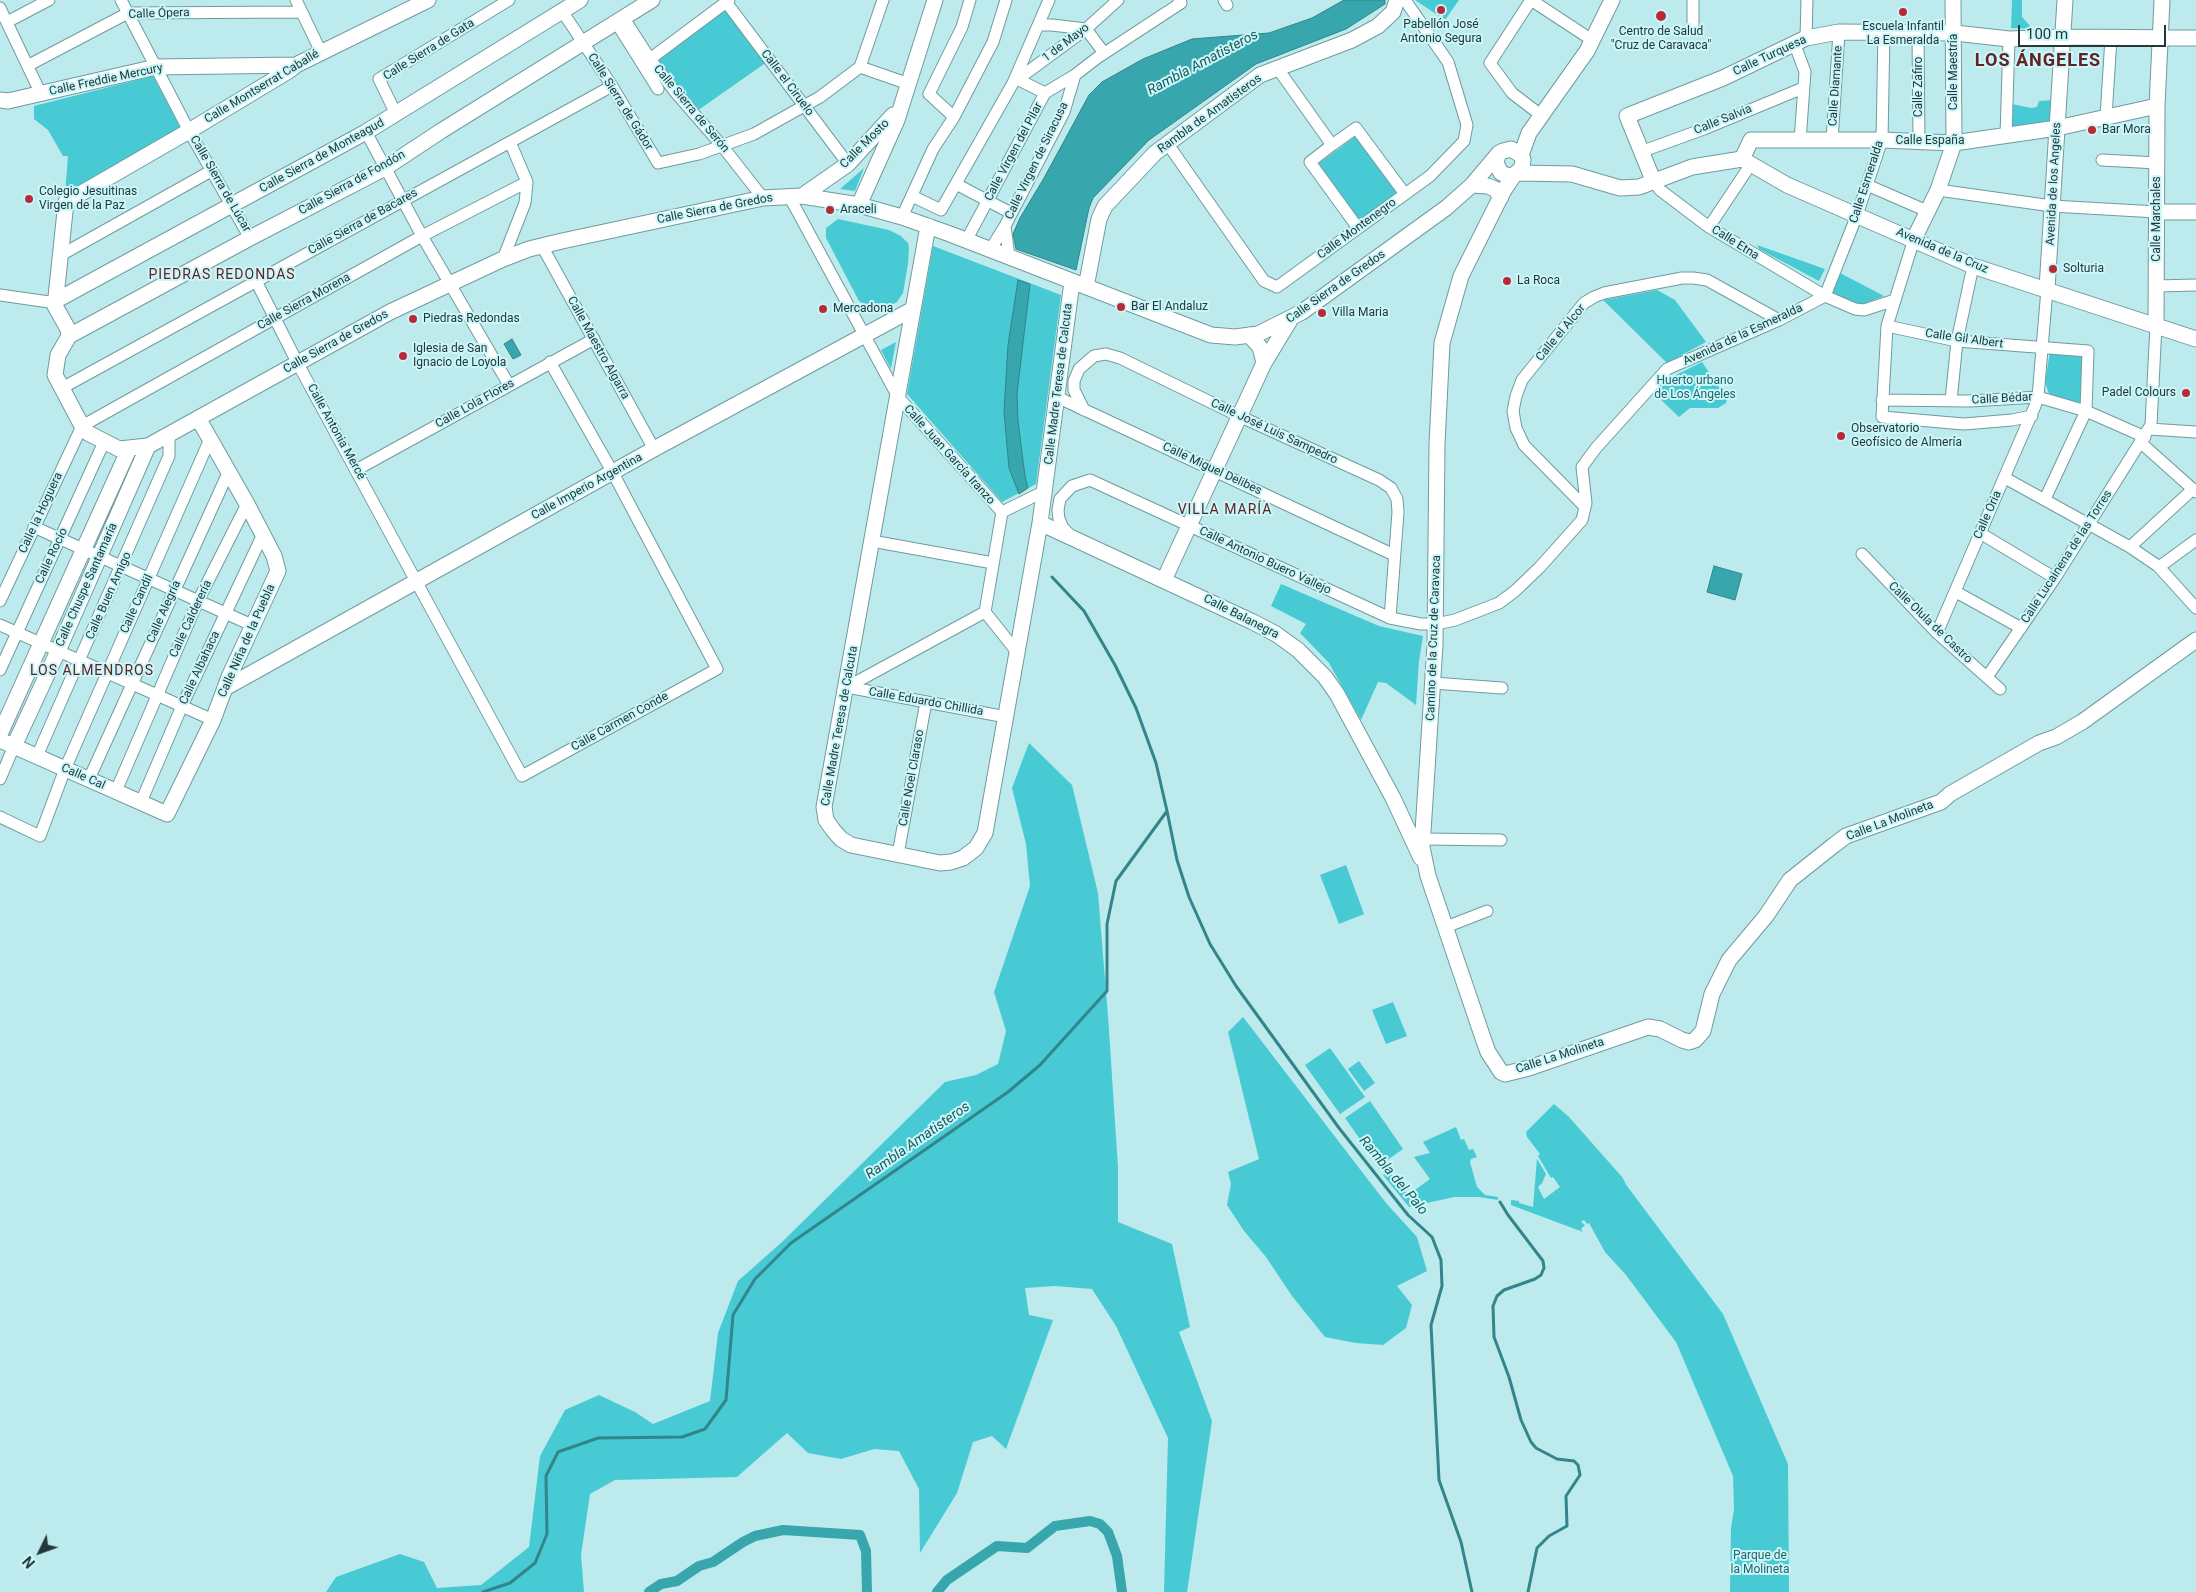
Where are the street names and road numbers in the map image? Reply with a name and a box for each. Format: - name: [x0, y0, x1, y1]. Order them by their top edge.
- street label: Calle Ópera: [128, 6, 190, 22]
- street label: Calle Sierra de Gata: [381, 16, 477, 84]
- street label: 1 de Mayo: [1040, 21, 1092, 65]
- street label: Calle Turquesa: [1731, 33, 1809, 79]
- street label: Calle Maestría: [1947, 34, 1961, 110]
- street label: Calle Diamante: [1826, 45, 1846, 127]
- street label: Calle Montserrat Caballé: [202, 47, 322, 127]
- street label: Calle el Ciruelo: [757, 47, 817, 119]
- street label: Calle Sierra de Gádor: [584, 51, 656, 153]
- street label: Calle Zafiro: [1912, 57, 1926, 117]
- street label: Calle Freddie Mercury: [48, 61, 164, 99]
- street label: Calle Sierra de Serón: [650, 62, 732, 156]
- street label: Rambla de Amatisteros: [1155, 71, 1265, 157]
- street label: Calle Virgen del Pilar: [982, 100, 1046, 204]
- street label: Calle Virgen de Siracusa: [1002, 100, 1072, 222]
- street label: Calle Salvia: [1692, 102, 1754, 138]
- street label: Calle Sierra de Monteagud: [257, 116, 387, 196]
- street label: Calle Mosto: [837, 116, 893, 172]
- street label: Avenida de los Angeles: [2044, 122, 2064, 246]
- street label: Calle Sierra de Lúcar: [186, 133, 254, 235]
- street label: Calle España: [1896, 134, 1964, 148]
- street label: Calle Esmeralda: [1847, 139, 1887, 225]
- street label: Calle Sierra de Fondón: [296, 148, 408, 218]
- street label: Calle Marchales: [2150, 176, 2164, 262]
- street label: Calle Sierra de Bacares: [306, 186, 420, 258]
- street label: Calle Sierra de Gredos: [656, 191, 774, 227]
- street label: Calle Montenegro: [1315, 195, 1399, 263]
- street label: Calle Etna: [1709, 223, 1761, 263]
- street label: Avenida de la Cruz: [1894, 225, 1990, 277]
- street label: Calle Sierra de Gredos: [1284, 247, 1388, 327]
- street label: Calle Sierra Morena: [255, 270, 353, 334]
- street label: Calle Maestro Algarra: [564, 294, 632, 402]
- street label: Avenida de la Esmeralda: [1681, 301, 1805, 369]
- street label: Calle el Alcor: [1533, 302, 1589, 364]
- street label: Calle Madre Teresa de Calcuta: [1042, 303, 1076, 465]
- street label: Calle Sierra de Gredos: [281, 307, 391, 377]
- street label: Calle Gil Albert: [1924, 326, 2004, 352]
- street label: Calle Lola Flores: [433, 376, 517, 432]
- street label: Calle Antonia Mercé: [304, 382, 368, 482]
- street label: Calle Bédar: [1971, 390, 2033, 408]
- street label: Calle José Luis Sampedro: [1208, 396, 1340, 468]
- street label: Calle Juan García Iranzo: [900, 402, 998, 508]
- street label: Calle Miguel Delibes: [1160, 440, 1264, 498]
- street label: Calle Imperio Argentina: [529, 450, 645, 524]
- street label: Calle la Hoguera: [16, 470, 66, 556]
- street label: Calle Lucainena de las Torres: [2019, 488, 2115, 626]
- street label: Calle Oria: [1971, 489, 2005, 541]
- street label: Calle Chuspe Santamaría: [53, 521, 121, 649]
- street label: Calle Antonio Buero Vallejo: [1197, 524, 1333, 598]
- street label: Calle Rocío: [33, 526, 71, 586]
- street label: Calle Buen Amigo: [83, 550, 135, 642]
- street label: Camino de la Cruz de Caravaca: [1424, 555, 1444, 721]
- street label: Calle Candil: [118, 572, 156, 636]
- street label: Calle Calderería: [167, 578, 215, 660]
- street label: Calle Alegría: [144, 579, 184, 645]
- street label: Calle Olula de Castro: [1885, 579, 1975, 667]
- street label: Calle Niña de la Puebla: [216, 582, 278, 700]
- street label: Calle Balanegra: [1201, 592, 1281, 642]
- street label: Calle Albahaca: [177, 629, 223, 707]
- street label: Calle Madre Teresa de Calcuta: [819, 645, 861, 807]
- street label: Calle Eduardo Chillida: [868, 685, 984, 719]
- street label: Calle Carmen Conde: [569, 689, 671, 755]
- street label: Calle Noel Claraso: [896, 729, 928, 827]
- street label: Calle Cal: [59, 761, 107, 793]
- street label: Calle La Molineta: [1844, 798, 1936, 844]
- street label: Calle La Molineta: [1514, 1035, 1606, 1077]

